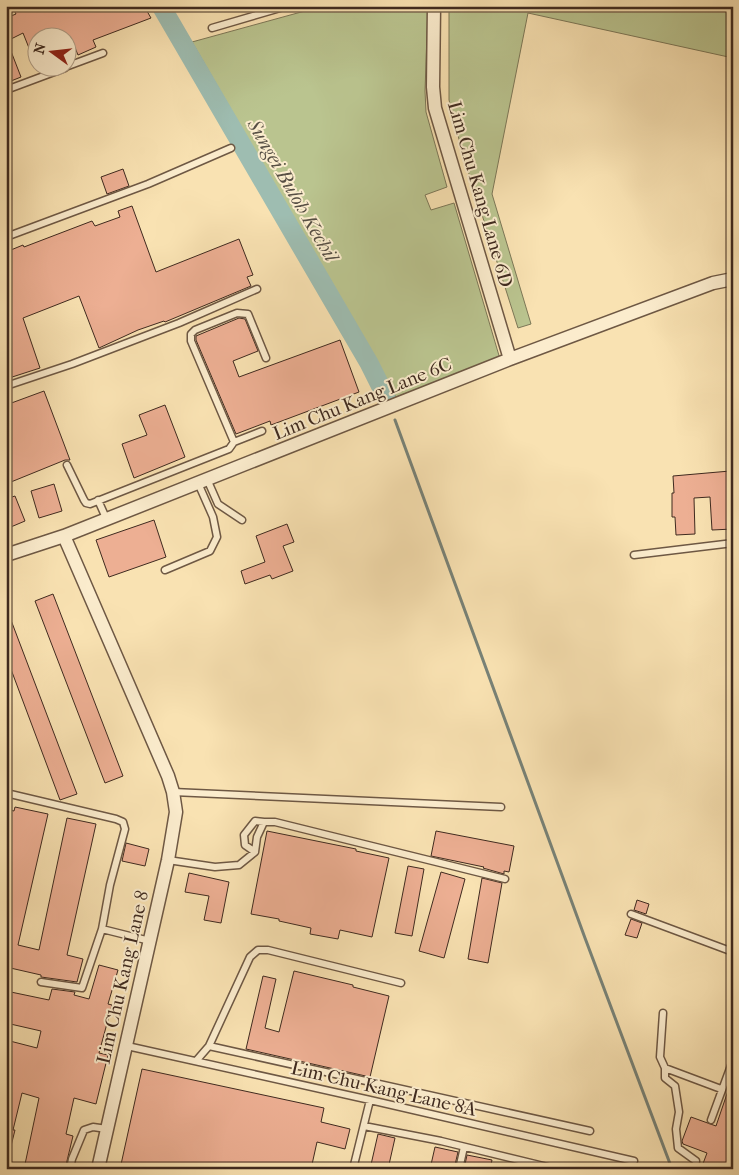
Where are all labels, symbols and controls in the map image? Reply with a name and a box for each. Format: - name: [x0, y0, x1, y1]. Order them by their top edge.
- north arrow: [28, 28, 78, 78]
- text: N: [30, 41, 50, 56]
- street label: Lim Chu Kang Lane 6D: [443, 99, 517, 290]
- water label: Sungei Buloh Kechil: [242, 114, 344, 267]
- street label: Lim Chu Kang Lane 6C: [270, 353, 455, 445]
- street label: Lim Chu Kang Lane 8: [92, 888, 154, 1066]
- street label: Lim Chu Kang Lane 8A: [289, 1057, 479, 1121]

